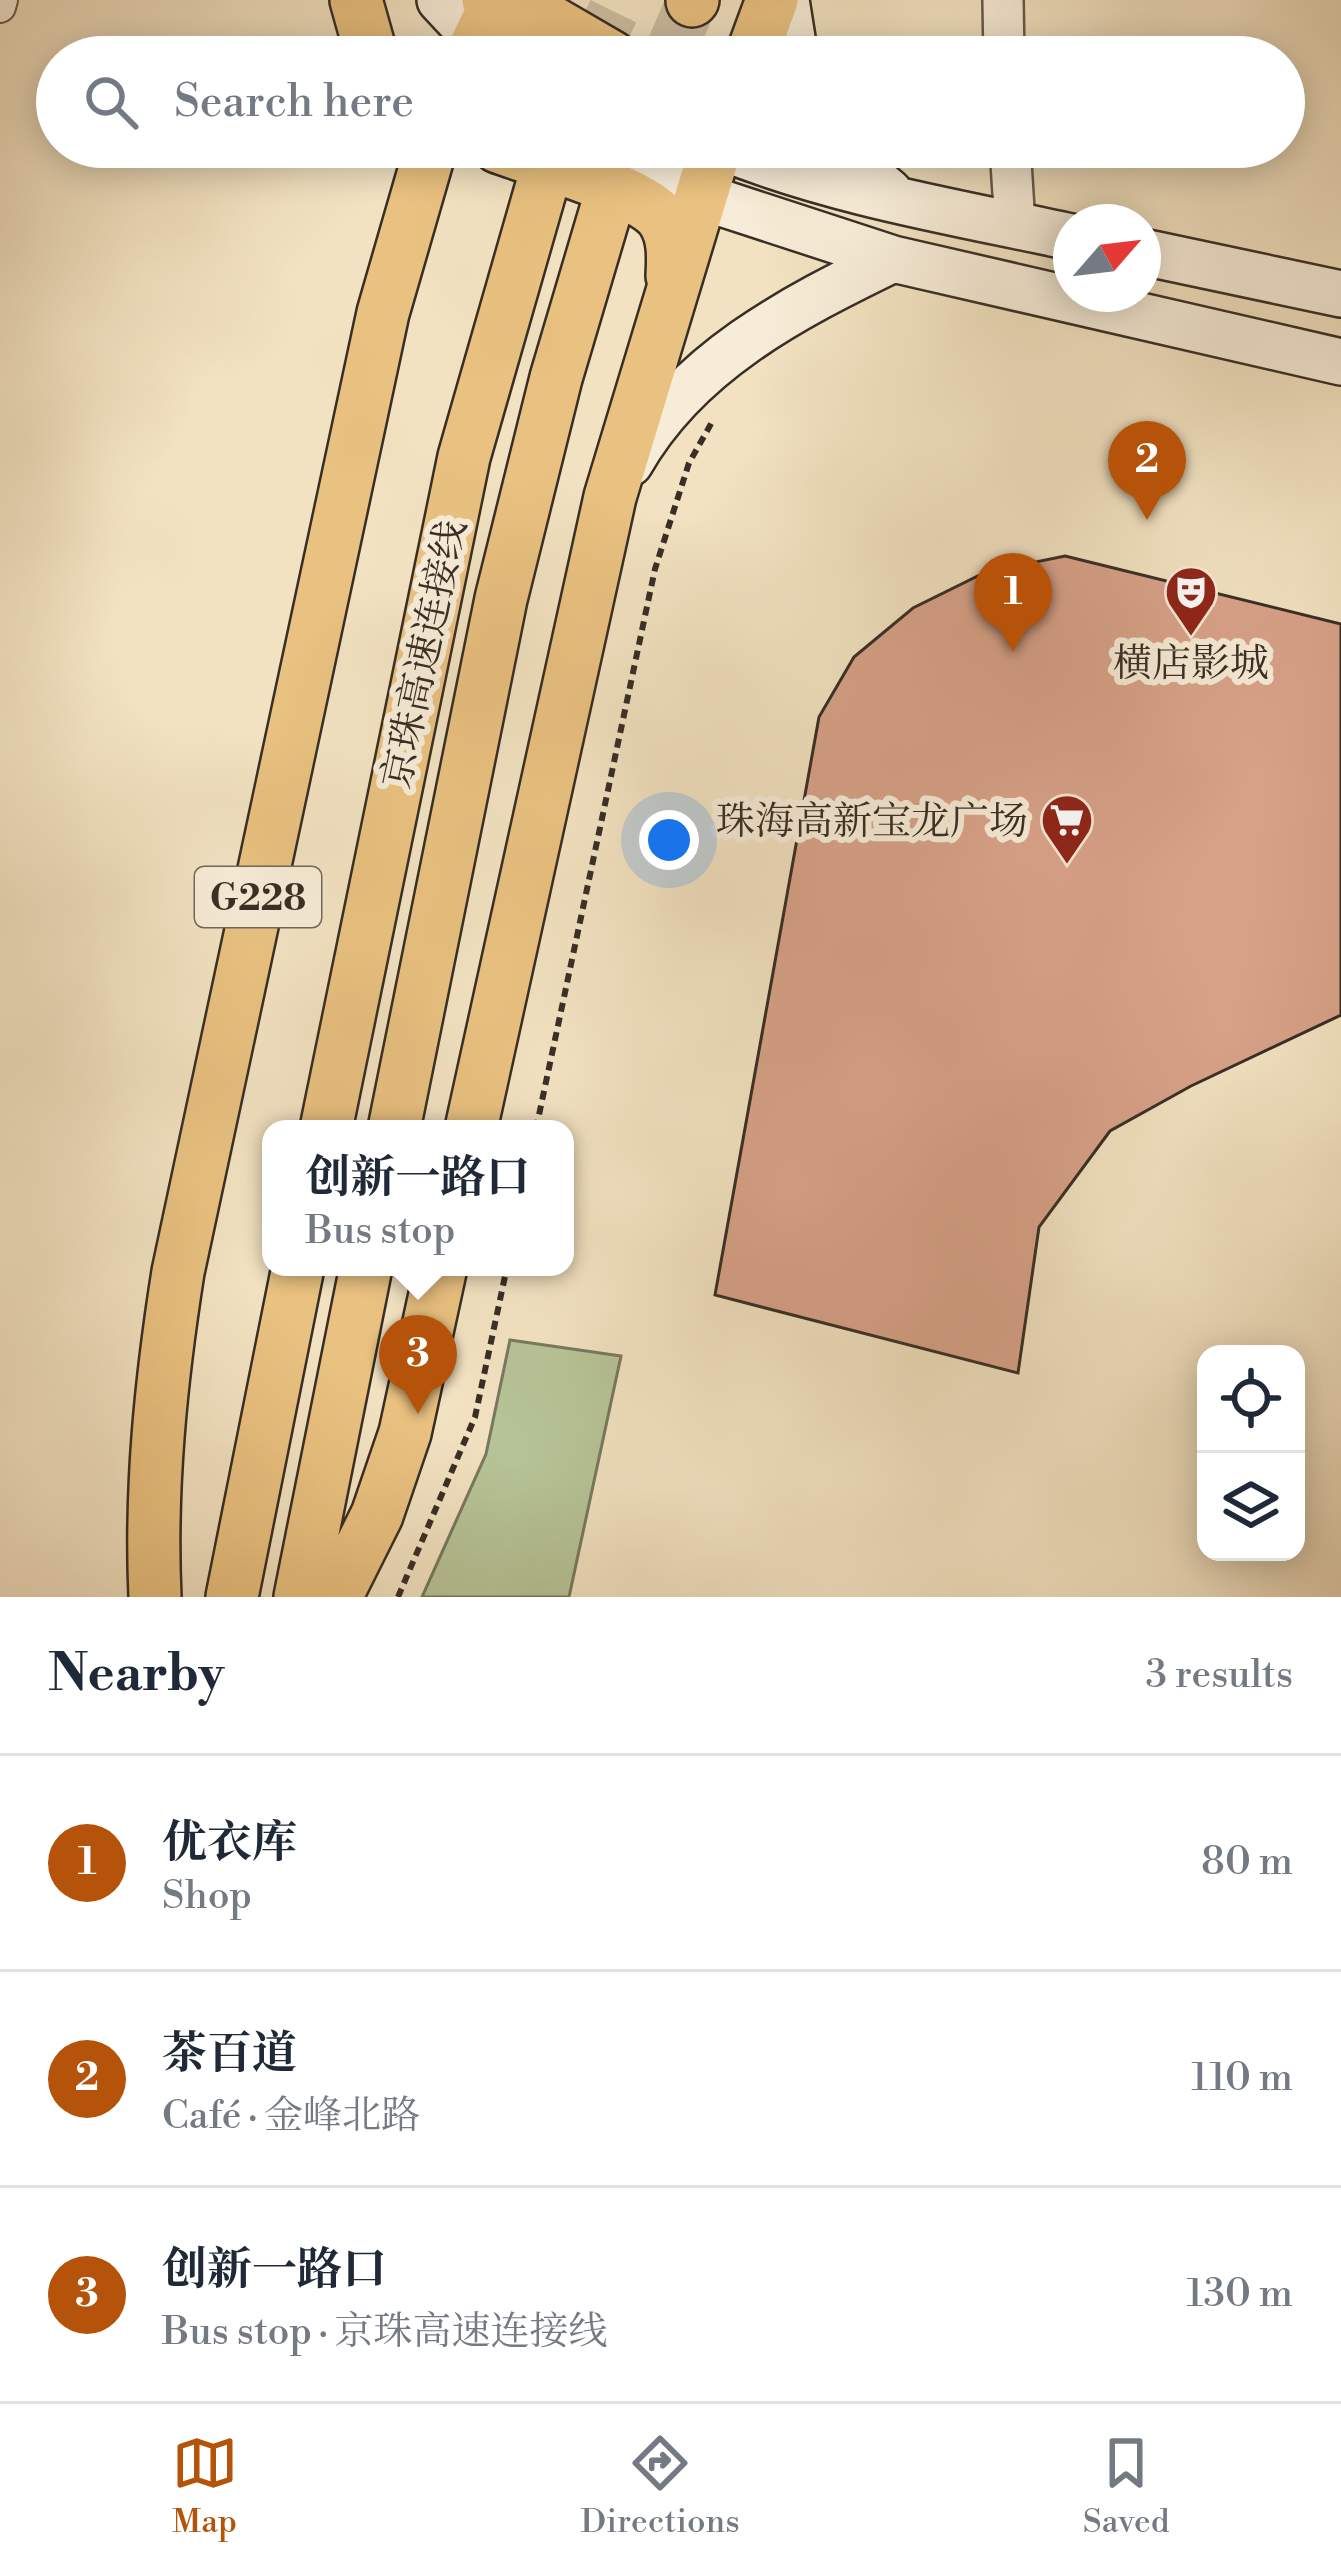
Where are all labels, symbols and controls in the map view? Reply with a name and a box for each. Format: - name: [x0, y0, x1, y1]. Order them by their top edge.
- search box: [36, 36, 1305, 168]
- icon: search: [78, 69, 144, 135]
- text: Search here: [174, 74, 414, 131]
- north arrow: [1053, 204, 1161, 312]
- pin: 2: [1108, 421, 1186, 520]
- street label: 京珠高速连接线: [373, 516, 478, 793]
- pin: 1: [974, 553, 1052, 652]
- theatre icon: 横店影城: [1163, 564, 1219, 638]
- place label: 横店影城: [1113, 640, 1269, 689]
- supermarket icon: 珠海高新宝龙广场: [1039, 792, 1095, 866]
- place label: 珠海高新宝龙广场: [716, 798, 1028, 847]
- your location: [639, 810, 699, 870]
- road number: G228: [195, 867, 321, 927]
- popup: [262, 1120, 574, 1276]
- text: 创新一路口: [305, 1150, 531, 1207]
- text: Bus stop: [305, 1207, 455, 1256]
- pin: 3: [379, 1315, 457, 1414]
- map controls: [1197, 1345, 1305, 1561]
- button: locate: [1197, 1345, 1305, 1453]
- button: layers: [1197, 1453, 1305, 1561]
- text: Nearby: [48, 1643, 224, 1707]
- text: 3 results: [1145, 1651, 1293, 1700]
- text: 优衣库: [162, 1815, 297, 1872]
- text: 1: [78, 1838, 96, 1887]
- text: 80 m: [1201, 1838, 1293, 1887]
- text: Shop: [162, 1872, 252, 1921]
- text: 茶百道: [162, 2026, 297, 2083]
- text: 2: [75, 2054, 99, 2103]
- text: 110 m: [1191, 2054, 1293, 2103]
- text: Café · 金峰北路: [162, 2092, 420, 2141]
- text: 创新一路口: [162, 2242, 387, 2299]
- text: 3: [75, 2270, 99, 2319]
- text: 130 m: [1187, 2270, 1293, 2319]
- text: Bus stop · 京珠高速连接线: [162, 2308, 608, 2357]
- tab: Map: [172, 2430, 238, 2543]
- tab: Directions: [581, 2430, 740, 2543]
- tab: Saved: [1083, 2430, 1169, 2543]

